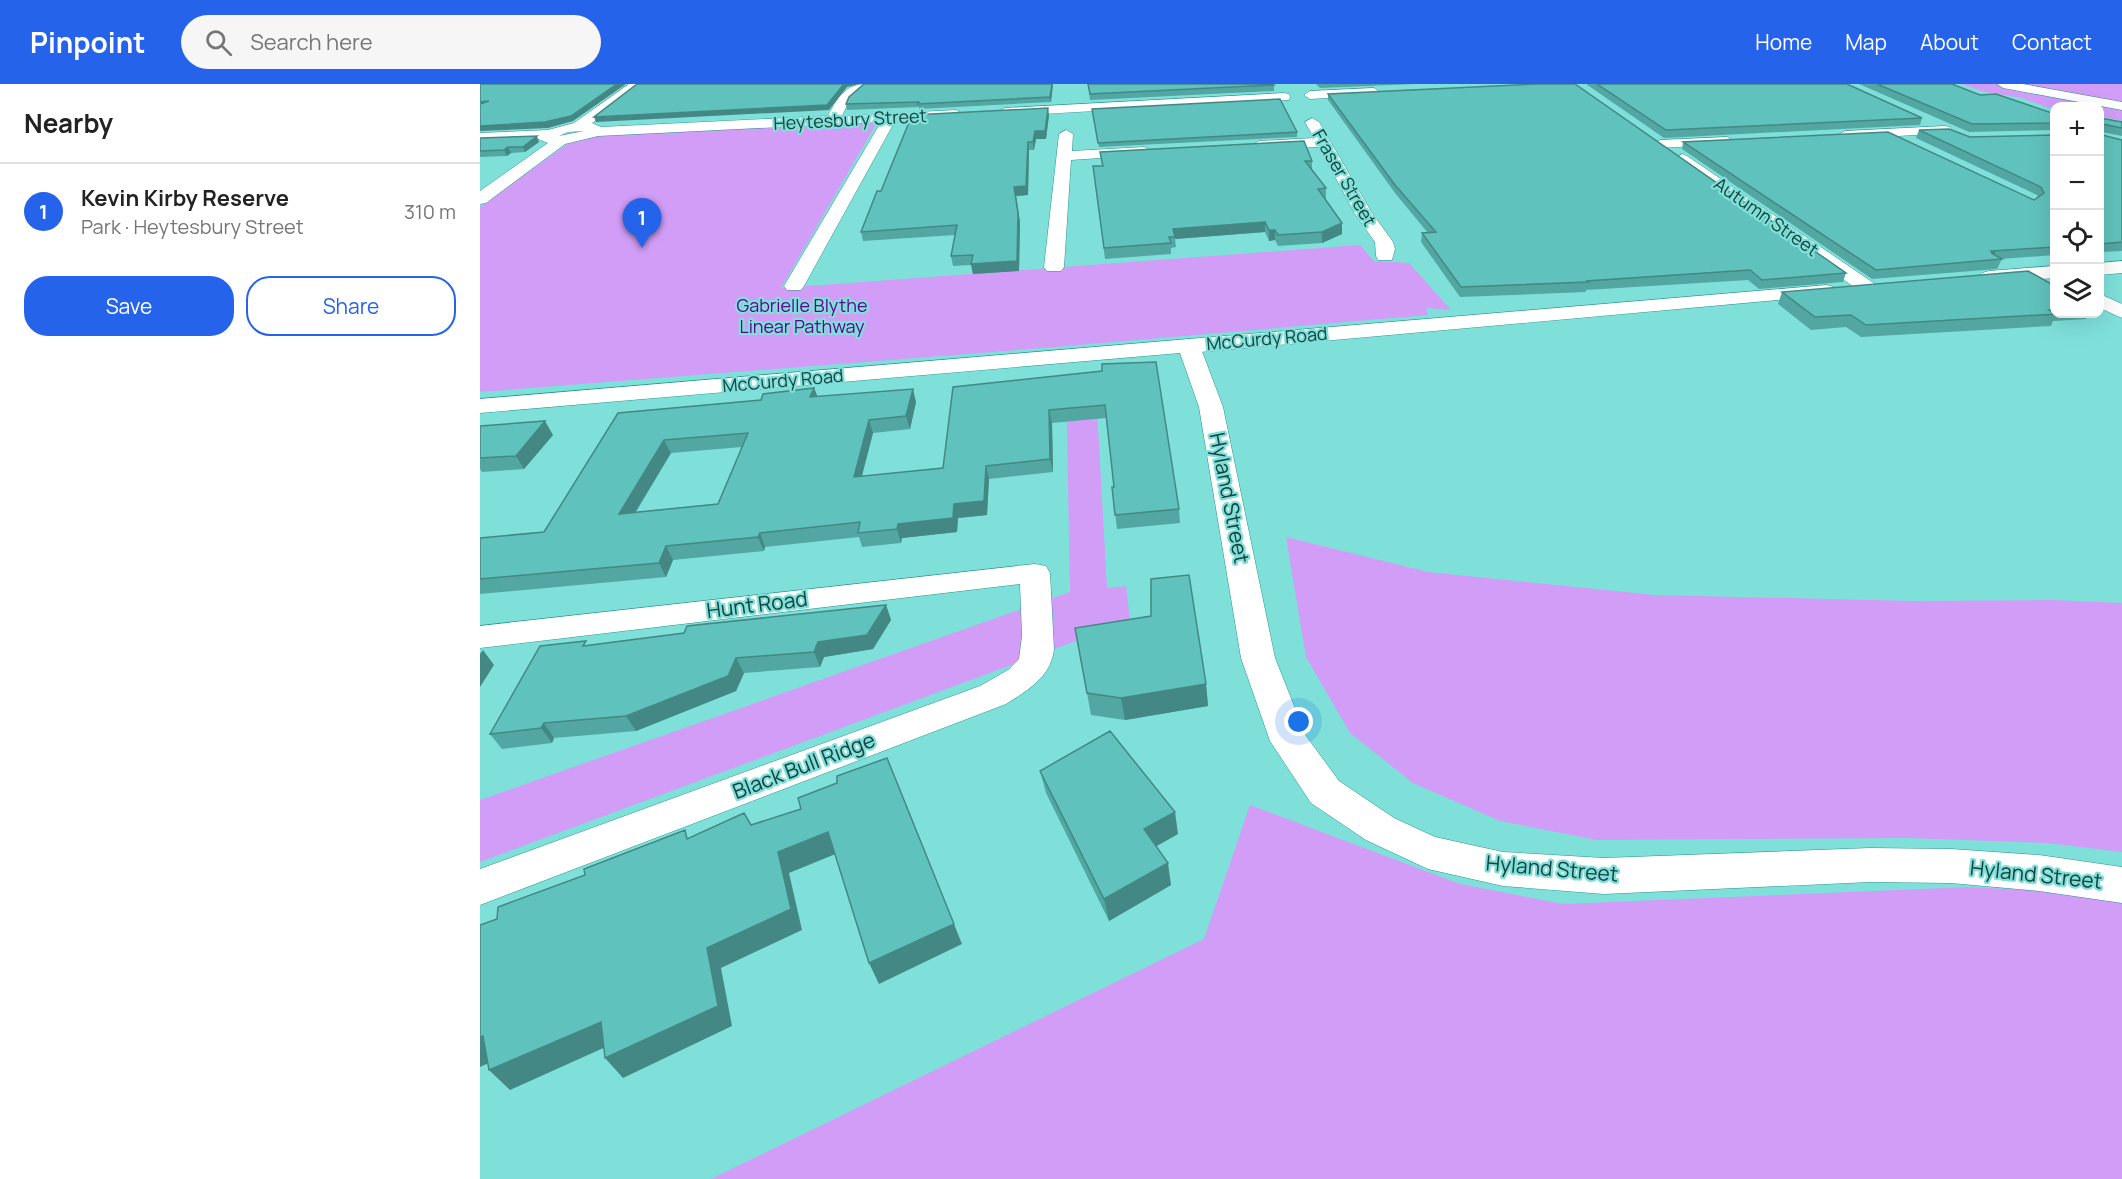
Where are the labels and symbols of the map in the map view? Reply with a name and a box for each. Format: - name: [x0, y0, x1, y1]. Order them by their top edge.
- street label: Heytesbury Street: [773, 103, 927, 135]
- street label: Fraser Street: [1307, 125, 1382, 230]
- street label: Autumn Street: [1710, 171, 1824, 261]
- pin: 1: [622, 198, 662, 248]
- park label: Gabrielle Blythe Linear Pathway: [737, 293, 867, 338]
- street label: McCurdy Road: [1205, 321, 1328, 355]
- street label: McCurdy Road: [721, 363, 844, 397]
- street label: Hyland Street: [1204, 430, 1256, 566]
- street label: Hunt Road: [705, 584, 809, 624]
- your location: [1284, 707, 1313, 736]
- street label: Black Bull Ridge: [728, 725, 879, 805]
- street label: Hyland Street: [1485, 848, 1619, 888]
- street label: Hyland Street: [1969, 853, 2104, 895]

